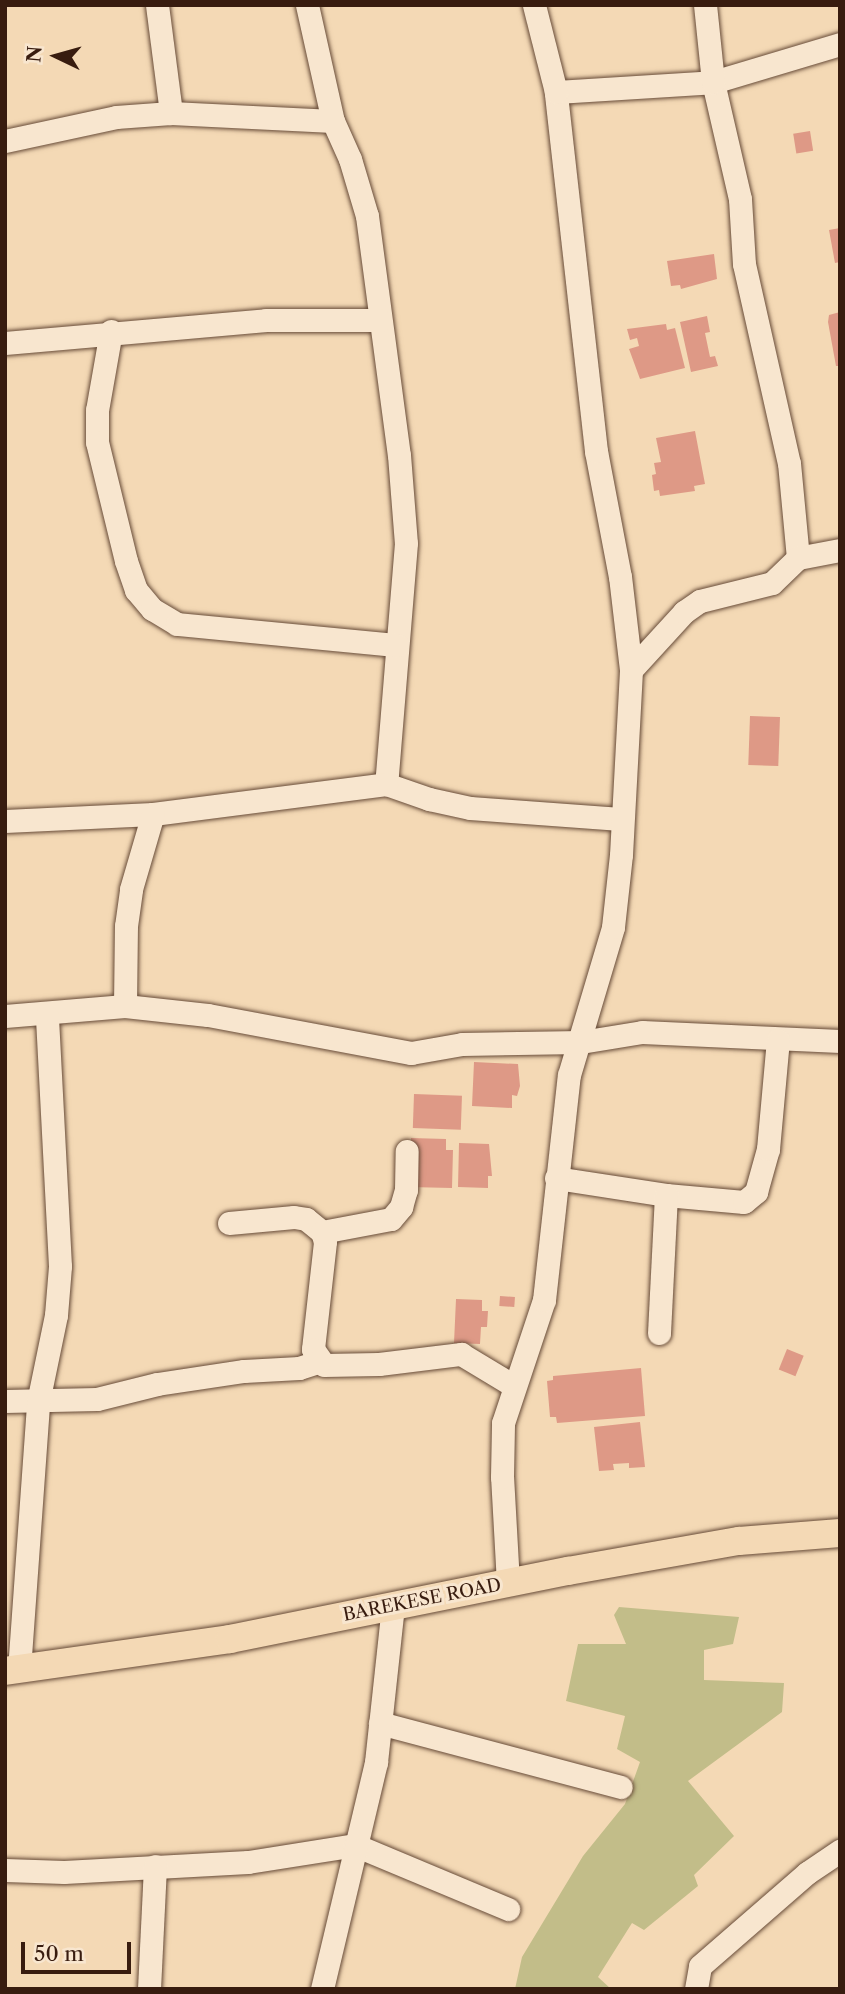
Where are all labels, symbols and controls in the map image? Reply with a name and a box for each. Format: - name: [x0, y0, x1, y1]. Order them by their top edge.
- north arrow: [21, 21, 91, 91]
- text: N: [22, 45, 47, 63]
- street label: BAREKESE ROAD: [341, 1574, 503, 1626]
- scale bar: [24, 1927, 135, 1971]
- text: 50 m: [34, 1941, 84, 1966]

